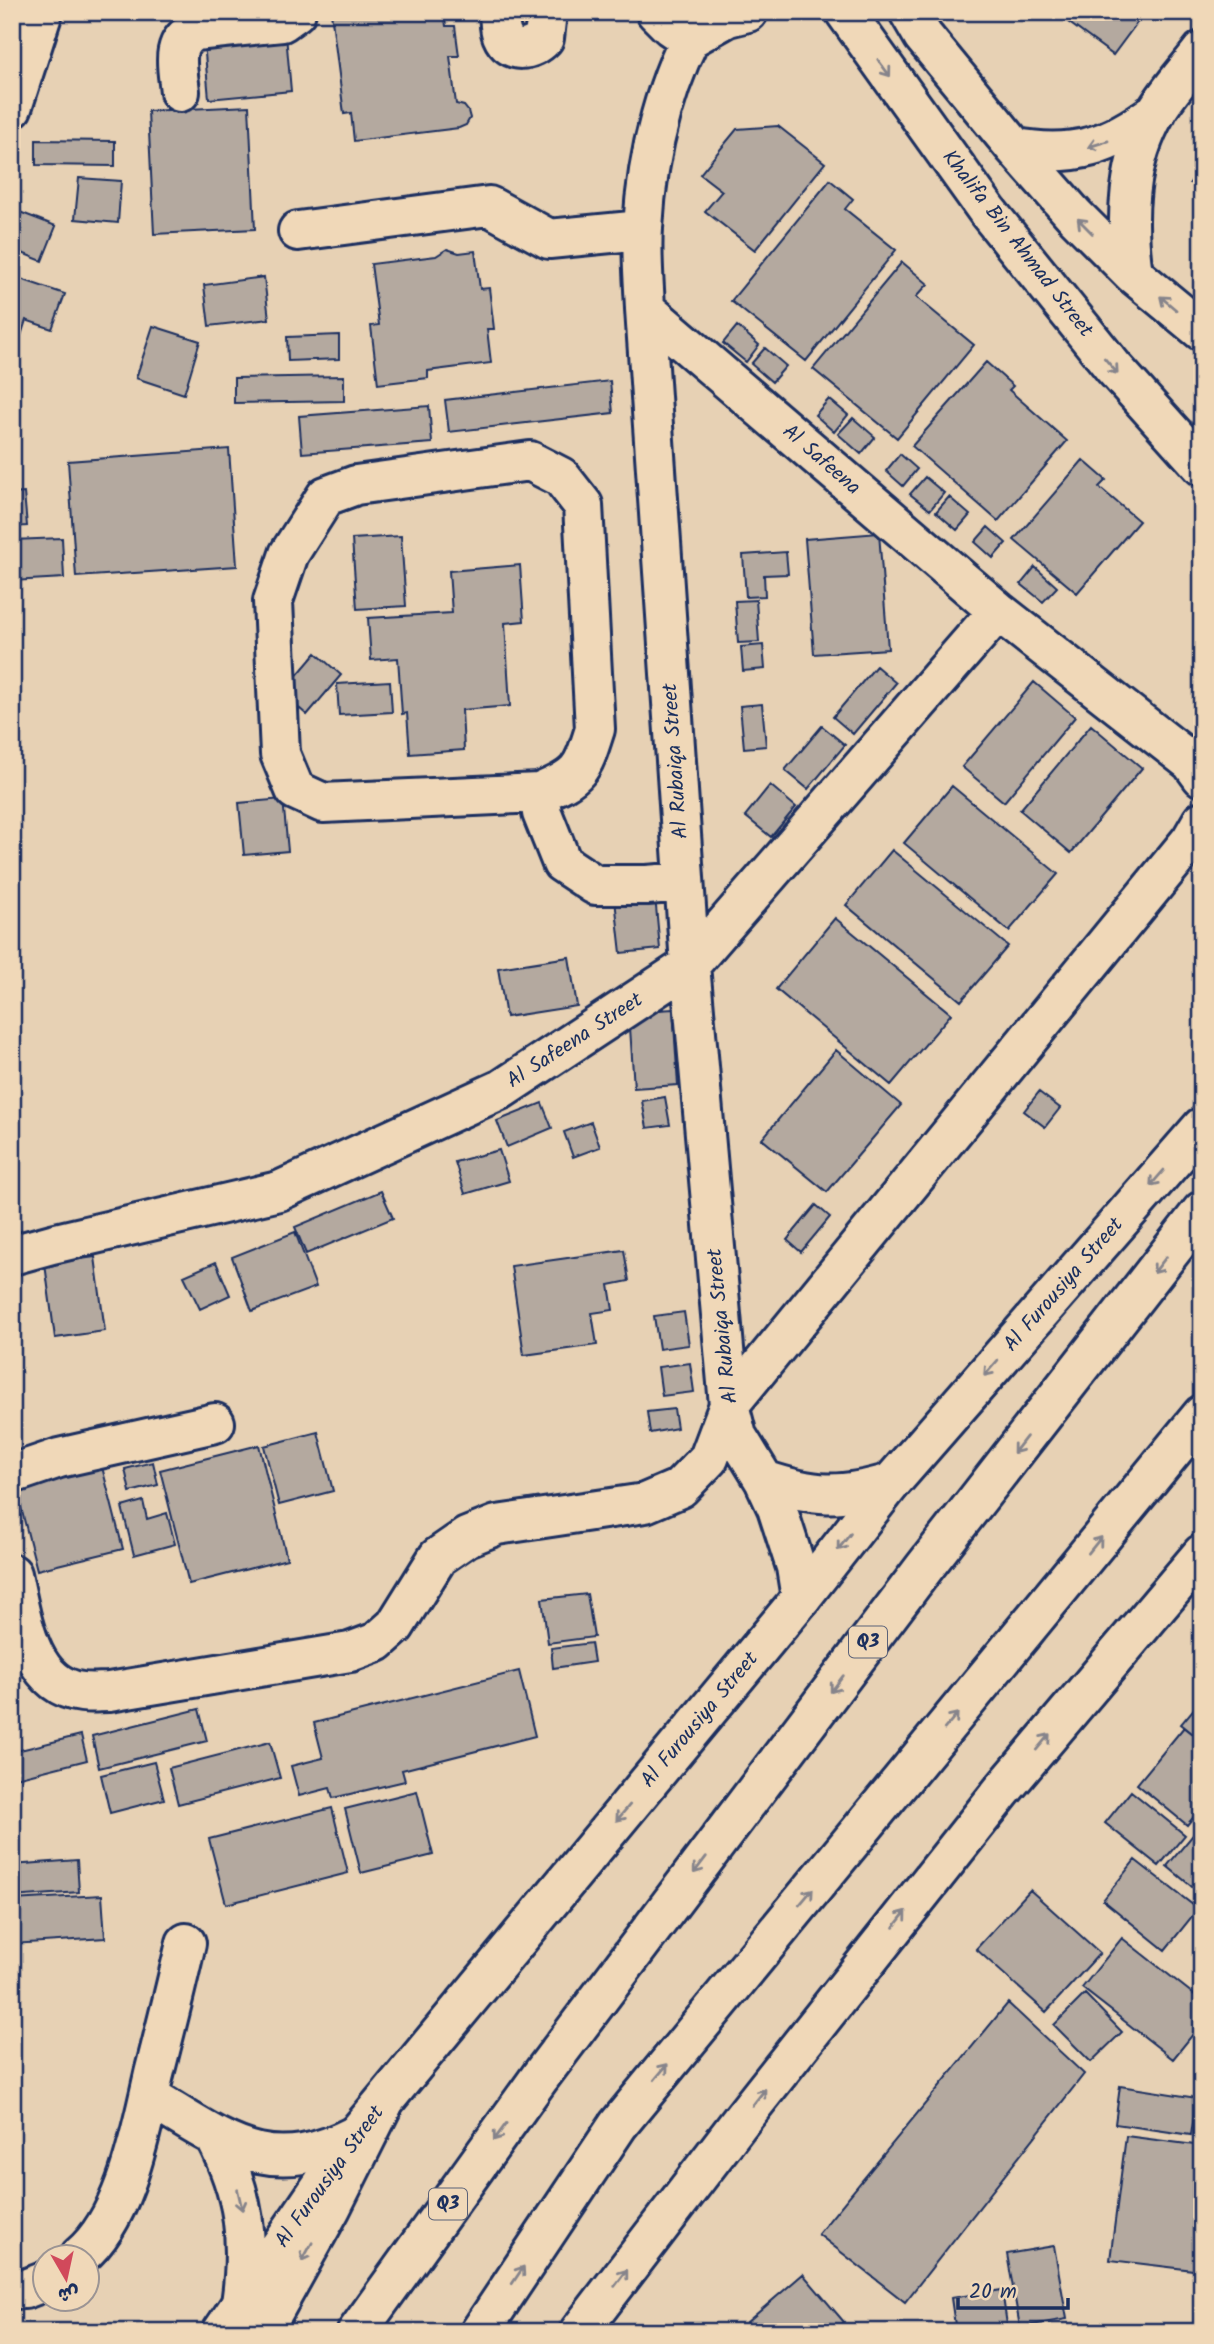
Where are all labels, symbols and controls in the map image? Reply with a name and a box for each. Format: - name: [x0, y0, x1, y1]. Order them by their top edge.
- one-way arrow: [877, 58, 891, 77]
- one-way arrow: [1087, 139, 1109, 152]
- street label: Khalifa Bin Ahmad Street: [933, 143, 1102, 346]
- one-way arrow: [1077, 217, 1094, 234]
- one-way arrow: [1159, 295, 1177, 310]
- one-way arrow: [1104, 356, 1119, 374]
- street label: Al Safeena: [774, 416, 868, 504]
- street label: Al Rubaiqa Street: [654, 681, 698, 840]
- street label: Al Safeena Street: [500, 984, 650, 1098]
- one-way arrow: [1149, 1169, 1165, 1187]
- street label: Al Furousiya Street: [996, 1210, 1133, 1360]
- street label: Al Rubaiqa Street: [698, 1246, 748, 1405]
- one-way arrow: [1152, 1255, 1167, 1274]
- one-way arrow: [983, 1359, 999, 1377]
- one-way arrow: [1013, 1435, 1028, 1453]
- one-way arrow: [837, 1533, 852, 1551]
- one-way arrow: [1087, 1537, 1103, 1555]
- road number: Q3: [849, 1626, 887, 1658]
- street label: Al Furousiya Street: [633, 1644, 768, 1795]
- one-way arrow: [830, 1674, 845, 1693]
- one-way arrow: [943, 1713, 958, 1731]
- one-way arrow: [1035, 1733, 1051, 1751]
- one-way arrow: [615, 1804, 631, 1822]
- one-way arrow: [692, 1855, 707, 1874]
- one-way arrow: [798, 1888, 814, 1906]
- one-way arrow: [893, 1910, 908, 1928]
- one-way arrow: [653, 2064, 669, 2082]
- one-way arrow: [752, 2089, 767, 2107]
- street label: Al Furousiya Street: [267, 2098, 394, 2255]
- one-way arrow: [493, 2122, 507, 2141]
- road number: Q3: [429, 2188, 467, 2220]
- one-way arrow: [234, 2189, 247, 2211]
- one-way arrow: [300, 2241, 313, 2262]
- north arrow: [32, 2242, 102, 2312]
- one-way arrow: [511, 2266, 525, 2285]
- scale bar: [958, 2267, 1069, 2311]
- one-way arrow: [613, 2269, 628, 2287]
- text: ش: [56, 2276, 81, 2309]
- text: 20 m: [969, 2276, 1017, 2309]

